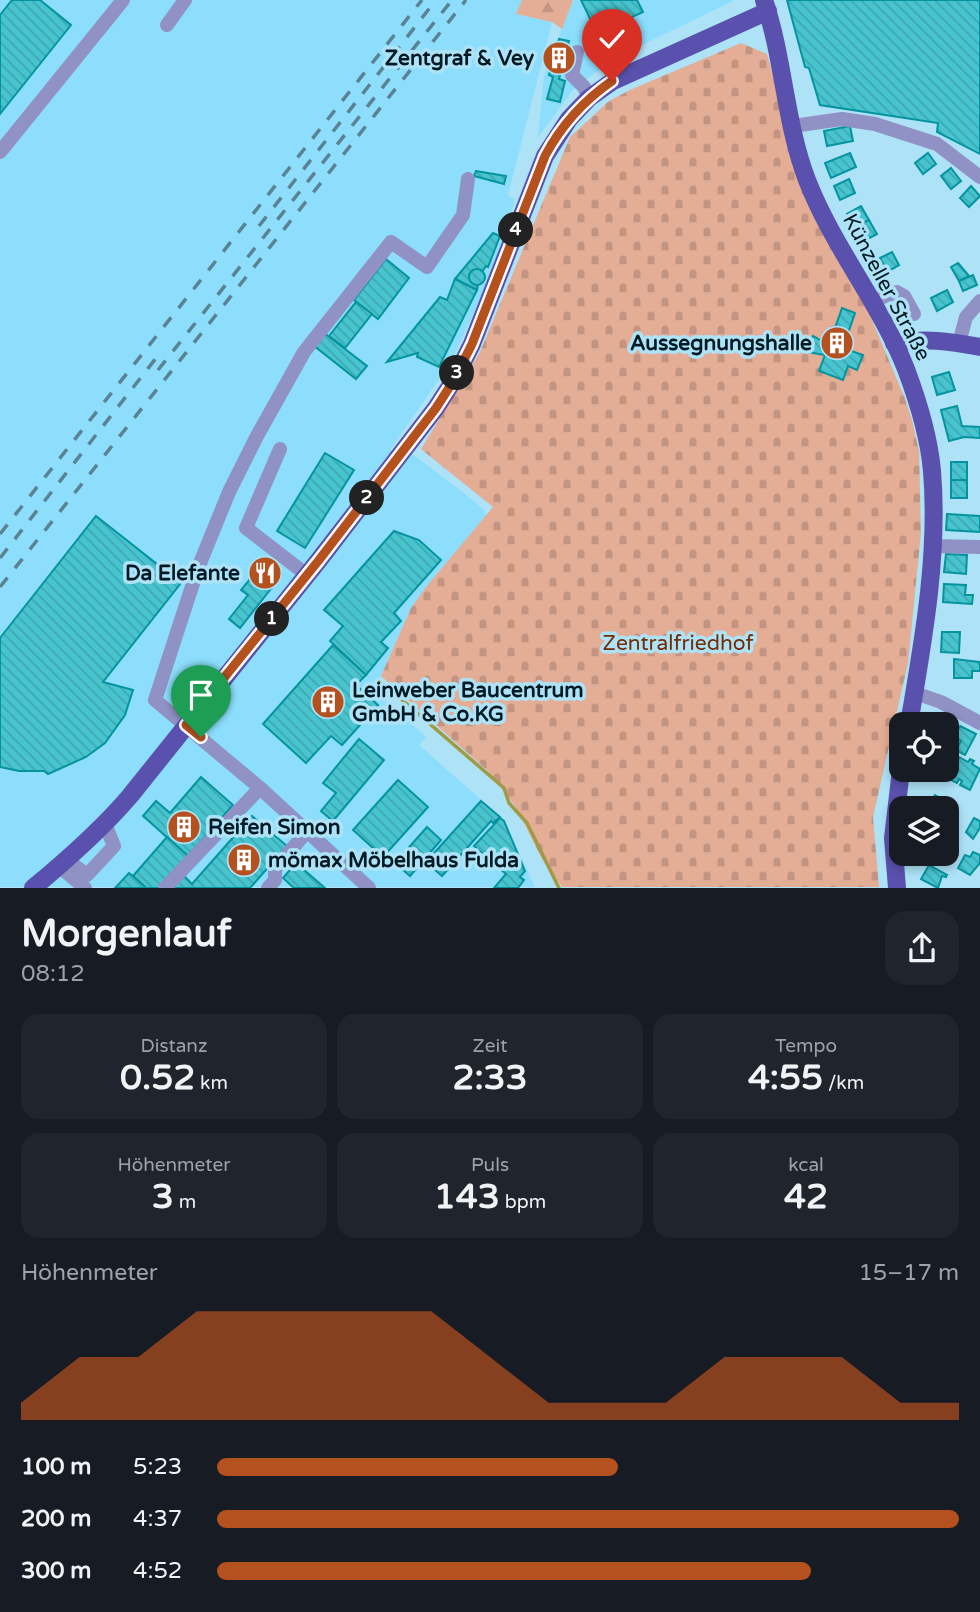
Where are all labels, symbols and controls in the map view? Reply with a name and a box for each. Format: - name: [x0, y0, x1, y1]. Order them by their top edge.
- pin: [582, 9, 642, 81]
- icon: check: [593, 20, 631, 58]
- building icon: Zentgraf & Vey: [540, 39, 578, 77]
- place label: Zentgraf & Vey: [385, 46, 535, 71]
- street label: Künzeller Straße: [837, 209, 936, 365]
- pin: 4: [498, 212, 534, 247]
- text: 4: [510, 218, 521, 240]
- building icon: Aussegnungshalle: [818, 324, 856, 362]
- place label: Aussegnungshalle: [630, 331, 812, 356]
- pin: 3: [440, 356, 475, 390]
- text: 3: [451, 361, 462, 383]
- pin: 2: [350, 480, 384, 516]
- text: 2: [361, 486, 372, 508]
- restaurant icon: Da Elefante: [246, 554, 284, 592]
- place label: Da Elefante: [125, 561, 240, 586]
- pin: 1: [254, 602, 290, 636]
- text: 1: [266, 607, 277, 629]
- park label: Zentralfriedhof: [603, 631, 753, 656]
- pin: [171, 665, 231, 737]
- icon: arrive: [182, 676, 220, 714]
- place label: Leinweber Baucentrum GmbH & Co.KG: [352, 678, 584, 727]
- building icon: Leinweber Baucentrum GmbH & Co.KG: [309, 683, 347, 721]
- map controls: [889, 712, 959, 866]
- button: locate: [889, 712, 959, 782]
- button: layers: [889, 796, 959, 866]
- building icon: Reifen Simon: [165, 808, 203, 846]
- place label: Reifen Simon: [208, 815, 340, 840]
- building icon: mömax Möbelhaus Fulda: [225, 841, 263, 879]
- place label: mömax Möbelhaus Fulda: [268, 848, 519, 873]
- text: Morgenlauf: [21, 911, 231, 957]
- button: share: [885, 911, 959, 985]
- text: 08:12: [21, 960, 85, 988]
- text: Distanz: [141, 1035, 207, 1057]
- text: Zeit: [473, 1035, 507, 1057]
- text: Tempo: [775, 1035, 837, 1057]
- text: 0.52: [120, 1057, 195, 1099]
- text: 2:33: [452, 1057, 528, 1099]
- text: 4:55: [748, 1057, 823, 1099]
- text: km: [195, 1072, 228, 1094]
- text: /km: [823, 1072, 864, 1094]
- text: Höhenmeter: [118, 1154, 230, 1176]
- text: Puls: [471, 1154, 509, 1176]
- text: kcal: [788, 1154, 824, 1176]
- text: 3: [152, 1176, 174, 1218]
- text: 143: [434, 1176, 500, 1218]
- text: 42: [784, 1176, 828, 1218]
- text: m: [174, 1191, 196, 1213]
- text: bpm: [500, 1191, 546, 1213]
- text: Höhenmeter: [21, 1259, 158, 1287]
- text: 15–17 m: [858, 1259, 959, 1287]
- text: 100 m: [21, 1453, 91, 1481]
- text: 5:23: [133, 1453, 182, 1481]
- text: 200 m: [21, 1505, 91, 1533]
- text: 4:37: [133, 1505, 182, 1533]
- text: 300 m: [21, 1557, 91, 1585]
- text: 4:52: [133, 1557, 182, 1585]

